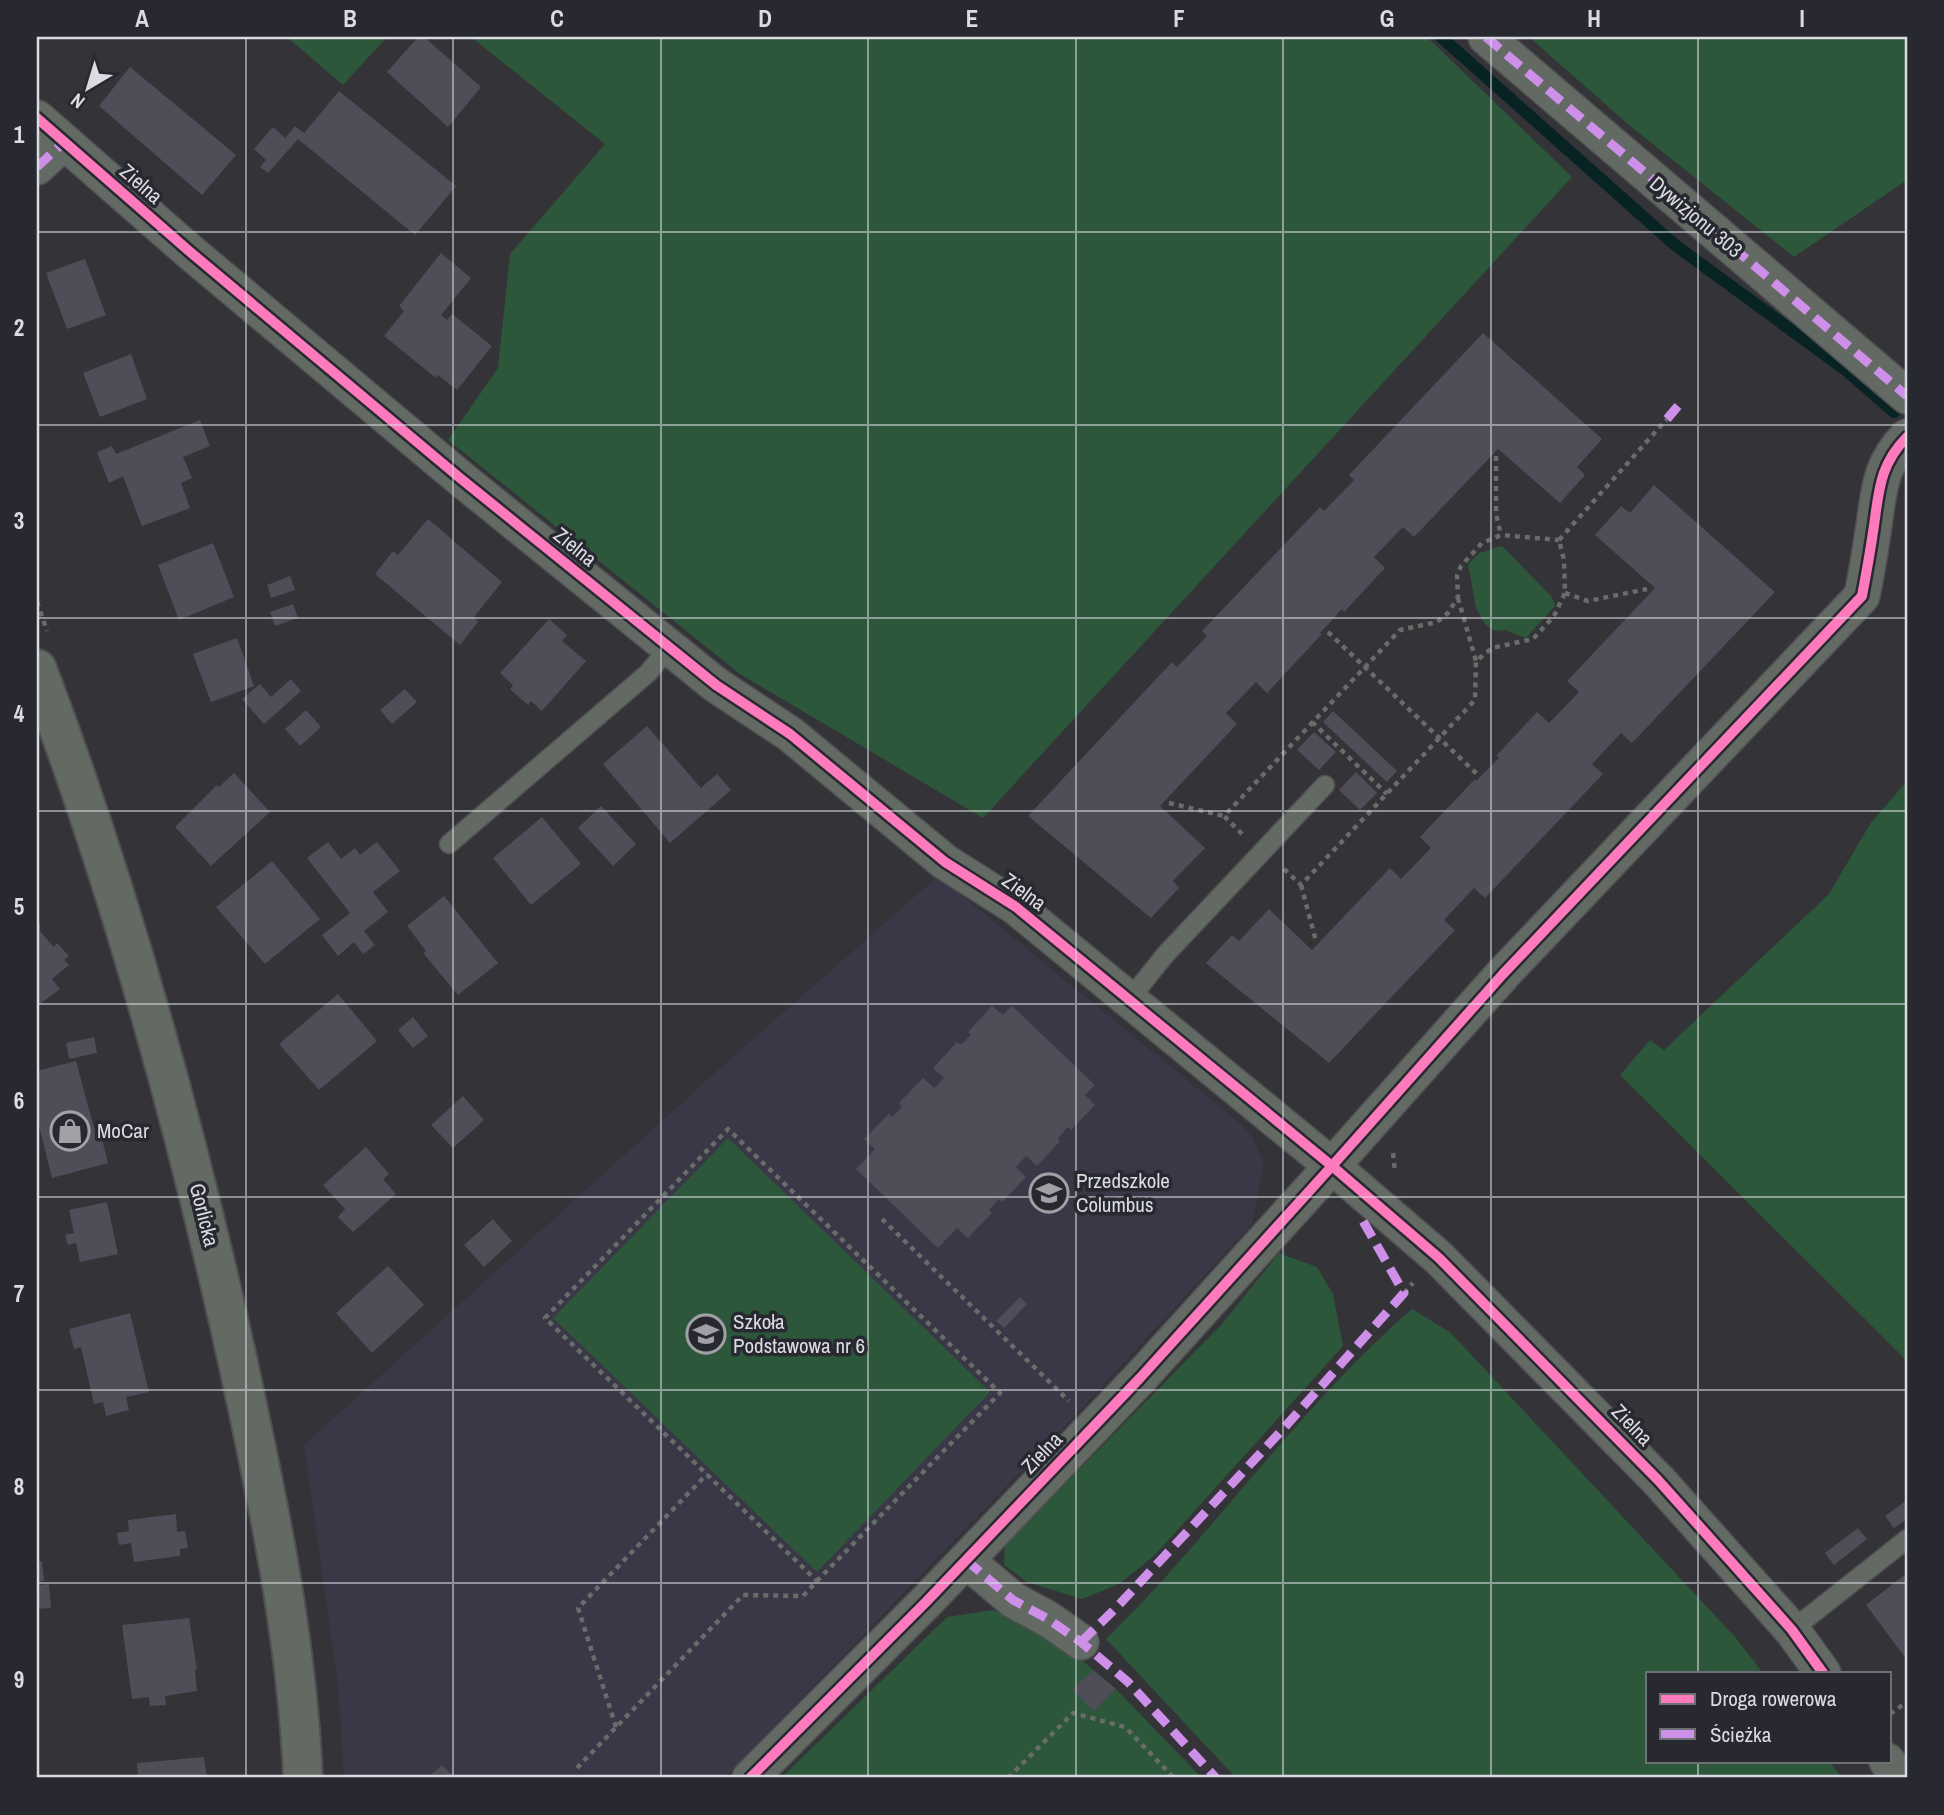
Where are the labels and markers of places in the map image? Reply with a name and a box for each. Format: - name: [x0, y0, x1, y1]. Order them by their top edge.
- shop icon: MoCar: [49, 1110, 91, 1152]
- place label: MoCar: [97, 1116, 149, 1145]
- place label: Przedszkole Columbus: [1076, 1166, 1170, 1219]
- school or university icon: Przedszkole Columbus: [1028, 1172, 1070, 1214]
- place label: Szkoła Podstawowa nr 6: [733, 1307, 865, 1360]
- school or university icon: Szkoła Podstawowa nr 6: [685, 1313, 727, 1355]

